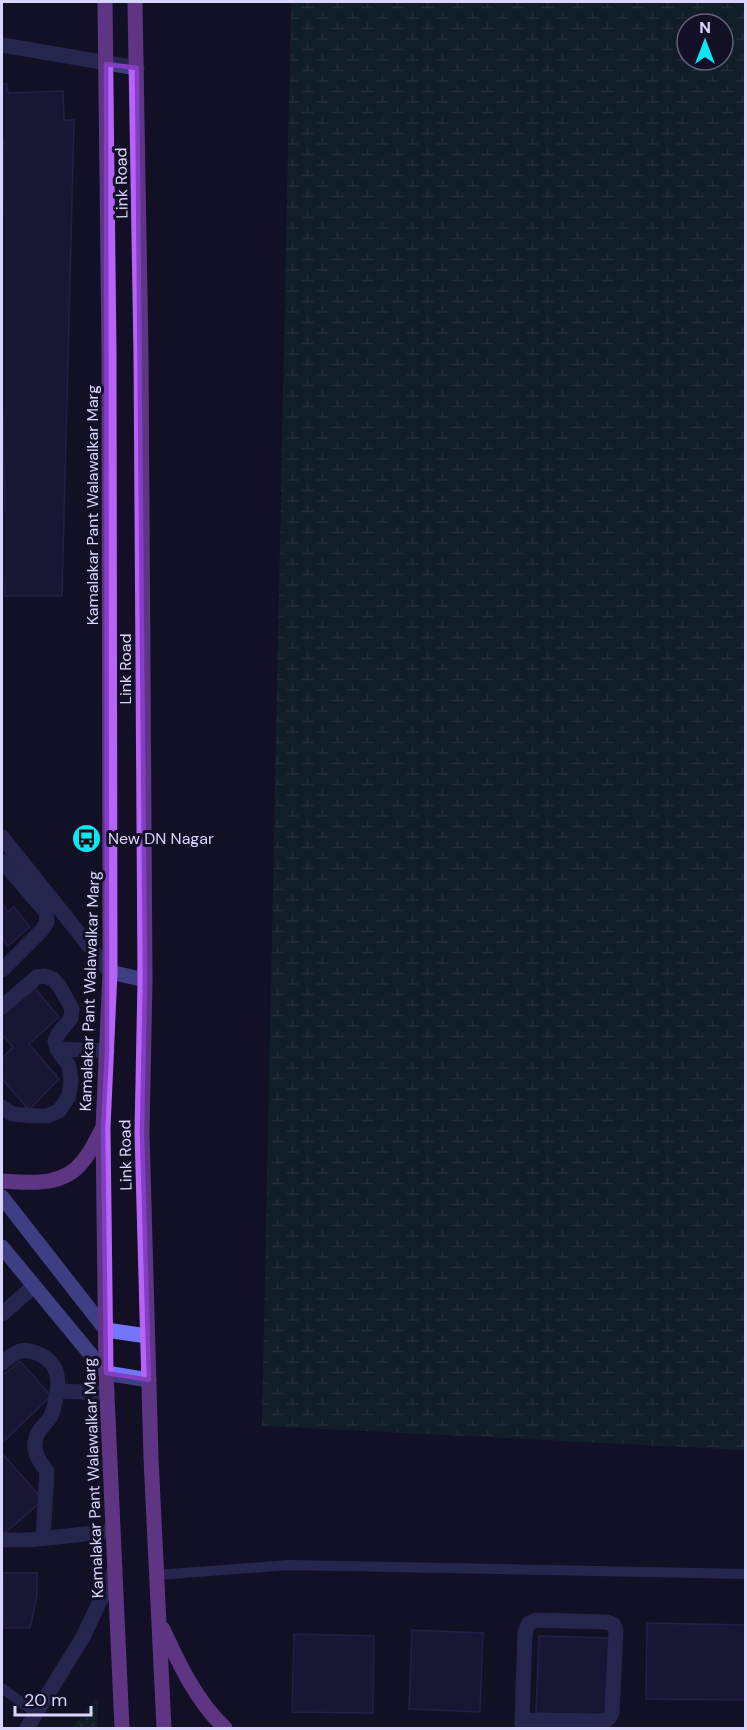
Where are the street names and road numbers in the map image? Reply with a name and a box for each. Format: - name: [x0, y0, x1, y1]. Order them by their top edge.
- street label: Link Road: [110, 147, 133, 219]
- street label: Kamalakar Pant Walawalkar Marg: [82, 385, 103, 625]
- street label: Link Road: [115, 633, 136, 705]
- street label: Kamalakar Pant Walawalkar Marg: [75, 870, 104, 1112]
- street label: Link Road: [114, 1119, 137, 1191]
- street label: Kamalakar Pant Walawalkar Marg: [79, 1357, 108, 1599]

